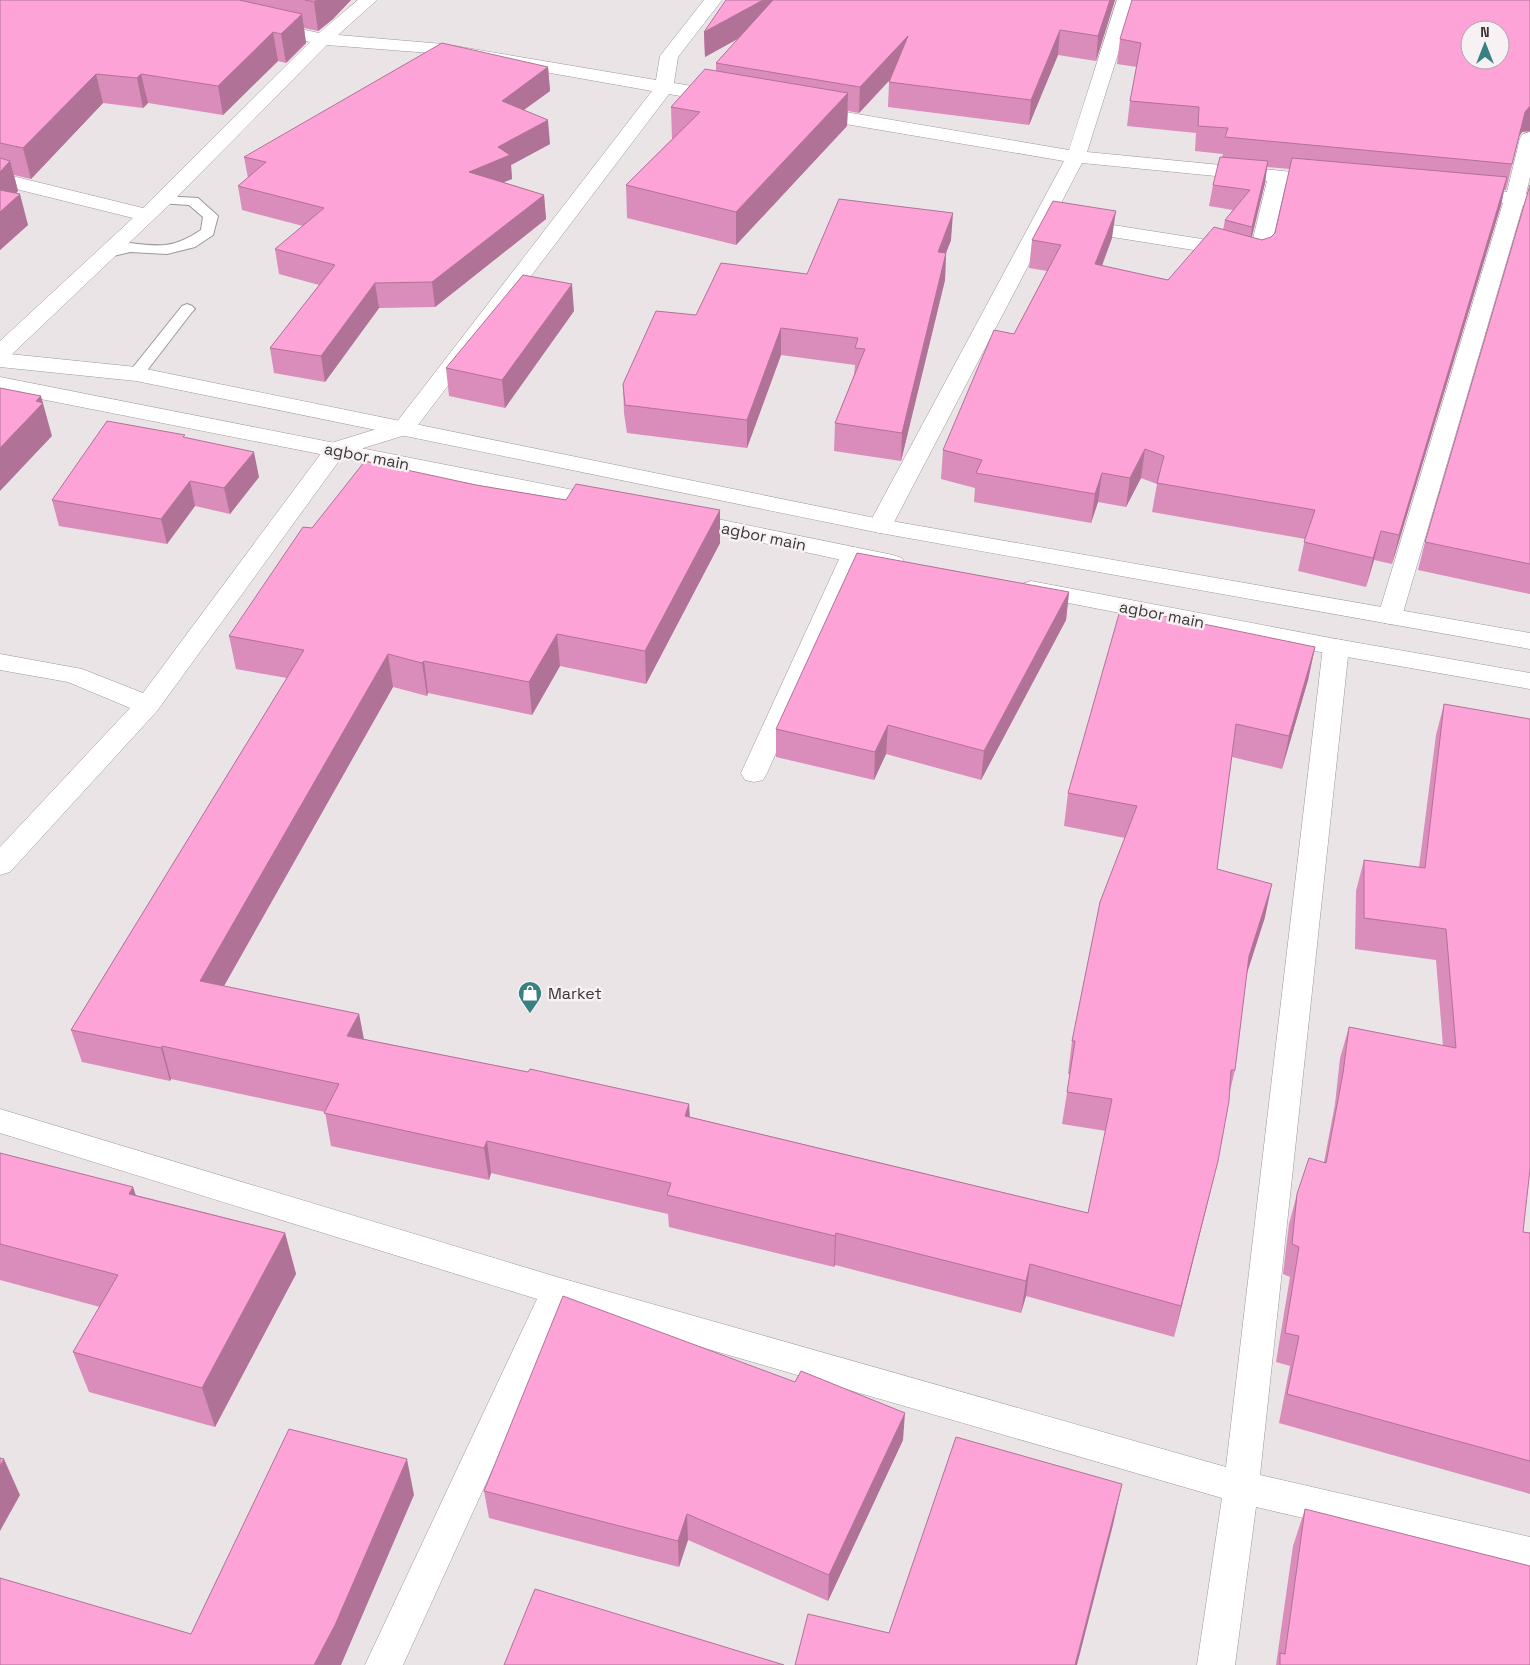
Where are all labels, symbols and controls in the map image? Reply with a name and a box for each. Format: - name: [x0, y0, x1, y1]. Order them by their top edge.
- north arrow: [1460, 20, 1510, 70]
- text: N: [1480, 23, 1490, 41]
- street label: agbor main: [323, 438, 411, 475]
- street label: agbor main: [720, 517, 808, 556]
- street label: agbor main: [1118, 596, 1206, 633]
- shop icon: Market: [517, 980, 543, 1014]
- place label: Market: [548, 983, 602, 1004]

